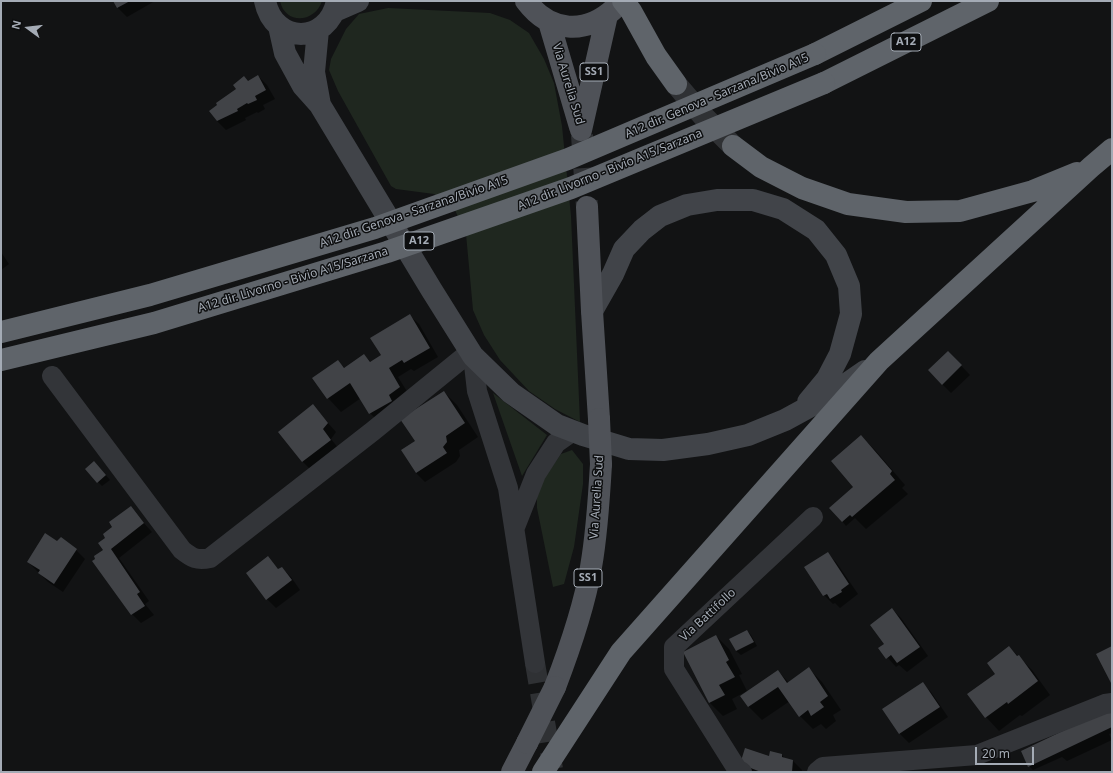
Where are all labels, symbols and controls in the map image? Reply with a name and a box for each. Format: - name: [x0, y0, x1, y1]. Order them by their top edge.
- north arrow: [8, 8, 48, 48]
- text: N: [8, 19, 24, 31]
- road number: A12: [891, 33, 921, 51]
- street label: Via Aurelia Sud: [549, 42, 587, 126]
- street label: A12 dir. Genova - Sarzana/Bivio A15: [623, 51, 811, 141]
- road number: SS1: [580, 63, 608, 81]
- street label: A12 dir. Livorno - Bivio A15/Sarzana: [516, 126, 704, 214]
- street label: A12 dir. Genova - Sarzana/Bivio A15: [318, 173, 510, 251]
- road number: A12: [404, 232, 434, 250]
- street label: A12 dir. Livorno - Bivio A15/Sarzana: [196, 244, 390, 316]
- street label: Via Aurelia Sud: [587, 455, 607, 539]
- road number: SS1: [574, 569, 602, 587]
- street label: Via Battifollo: [677, 585, 739, 645]
- scale bar: [977, 739, 1036, 765]
- text: 20 m: [982, 745, 1010, 762]

